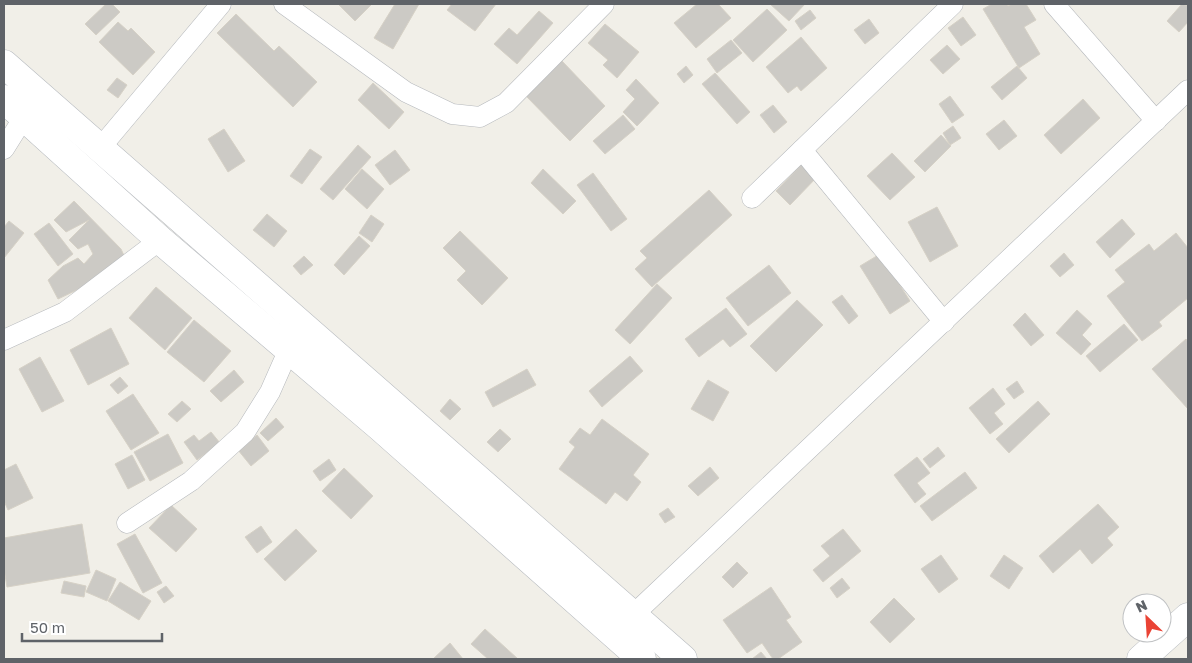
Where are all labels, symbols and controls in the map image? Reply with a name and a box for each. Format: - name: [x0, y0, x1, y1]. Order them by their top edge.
- north arrow: [1122, 593, 1172, 643]
- text: N: [1133, 596, 1150, 616]
- scale bar: [22, 610, 162, 642]
- text: 50 m: [30, 618, 65, 636]

